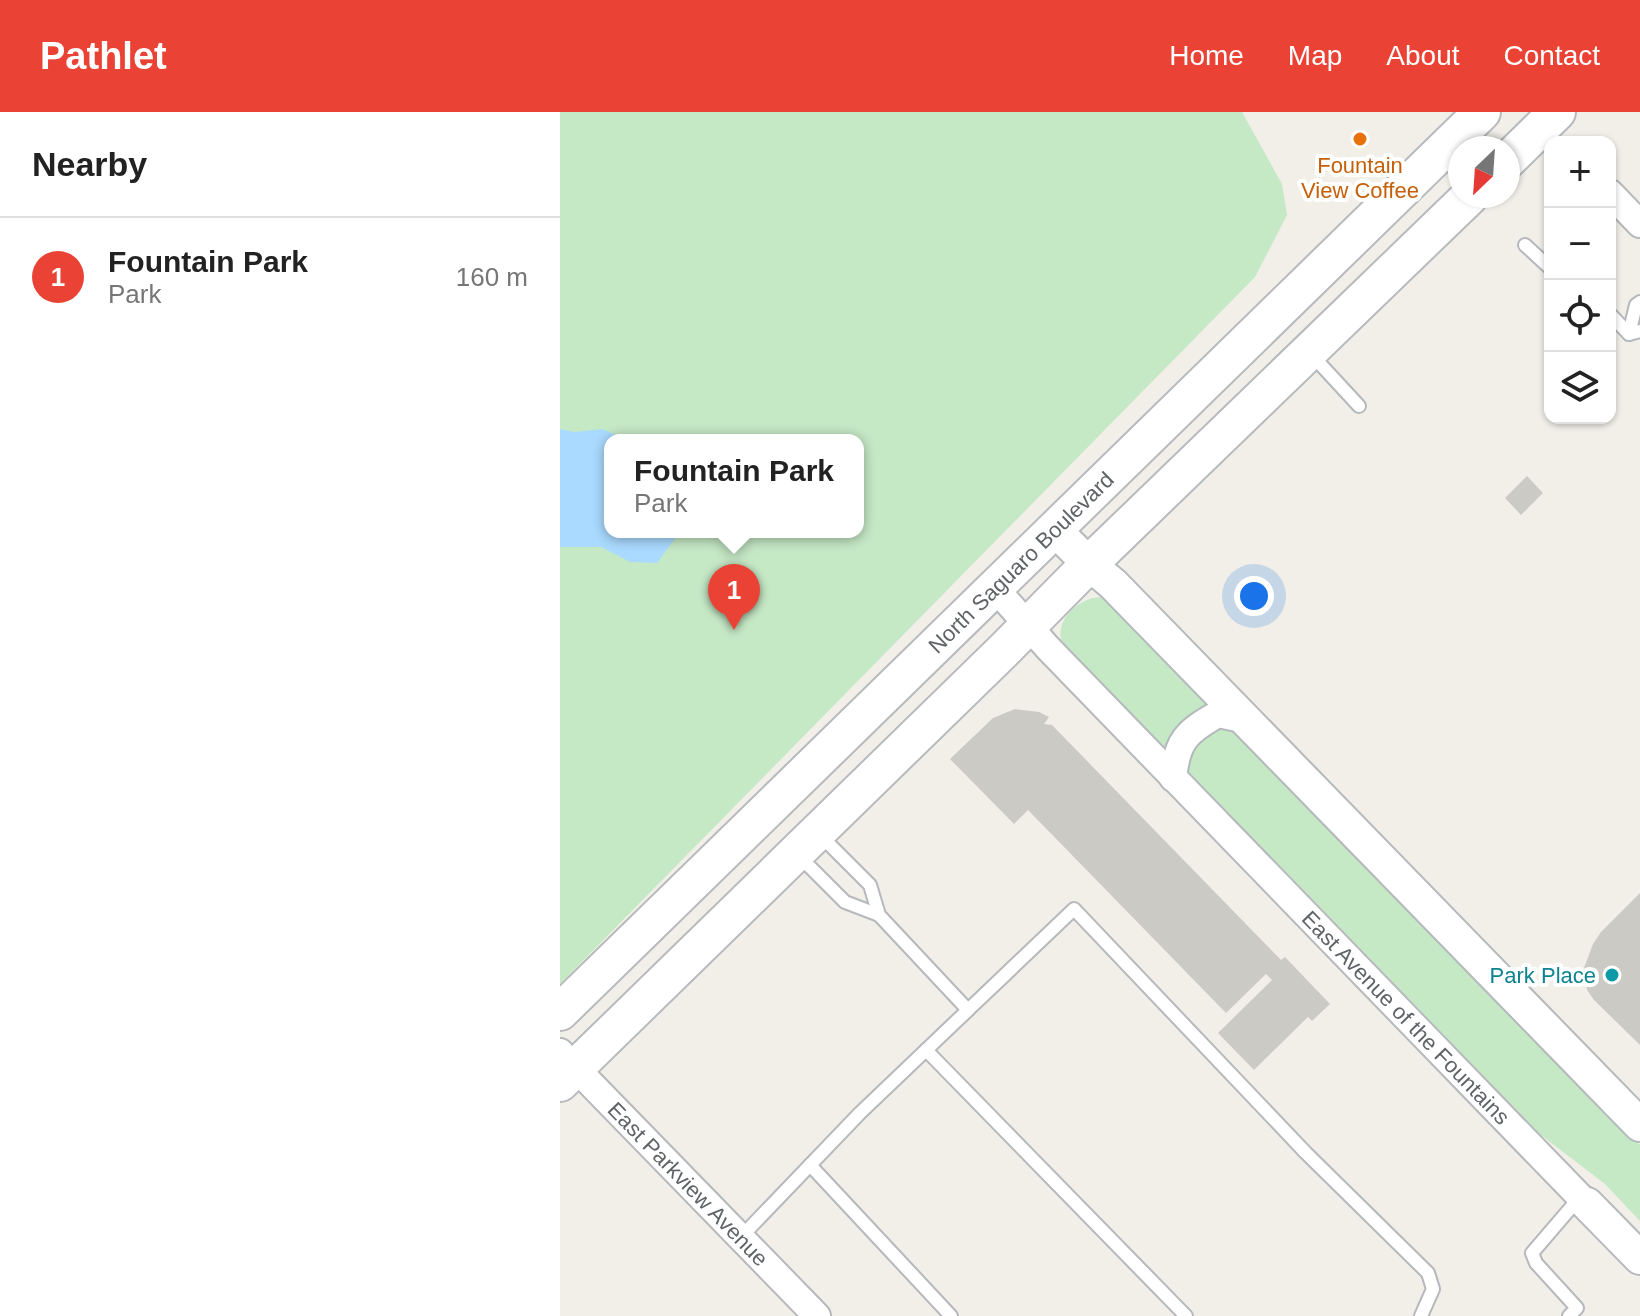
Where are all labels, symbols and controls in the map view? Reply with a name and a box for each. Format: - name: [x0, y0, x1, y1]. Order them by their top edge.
- text: Pathlet: [40, 35, 167, 77]
- text: Home: [1169, 40, 1244, 71]
- text: Map: [1288, 40, 1342, 71]
- text: About: [1386, 40, 1460, 71]
- text: Contact: [1504, 40, 1600, 71]
- marker: Fountain View Coffee: [1351, 130, 1369, 148]
- north arrow: [1448, 136, 1520, 208]
- map controls: [1544, 136, 1616, 424]
- button: +: [1544, 136, 1616, 208]
- text: Nearby: [32, 145, 147, 183]
- place label: Fountain View Coffee: [1301, 153, 1419, 203]
- button: −: [1544, 208, 1616, 280]
- text: Fountain Park: [108, 245, 308, 278]
- text: 1: [51, 262, 65, 292]
- text: 160 m: [456, 262, 528, 292]
- text: Park: [108, 279, 161, 309]
- button: locate: [1544, 280, 1616, 352]
- button: layers: [1544, 352, 1616, 424]
- popup: [604, 434, 864, 538]
- text: Fountain Park: [634, 454, 834, 487]
- street label: North Saguaro Boulevard: [923, 466, 1118, 658]
- text: Park: [634, 488, 687, 518]
- pin: 1: [708, 564, 760, 630]
- your location: [1234, 576, 1274, 616]
- street label: East Avenue of the Fountains: [1297, 906, 1515, 1129]
- place label: Park Place: [1490, 963, 1596, 988]
- marker: Park Place: [1603, 966, 1621, 984]
- street label: East Parkview Avenue: [603, 1097, 774, 1271]

